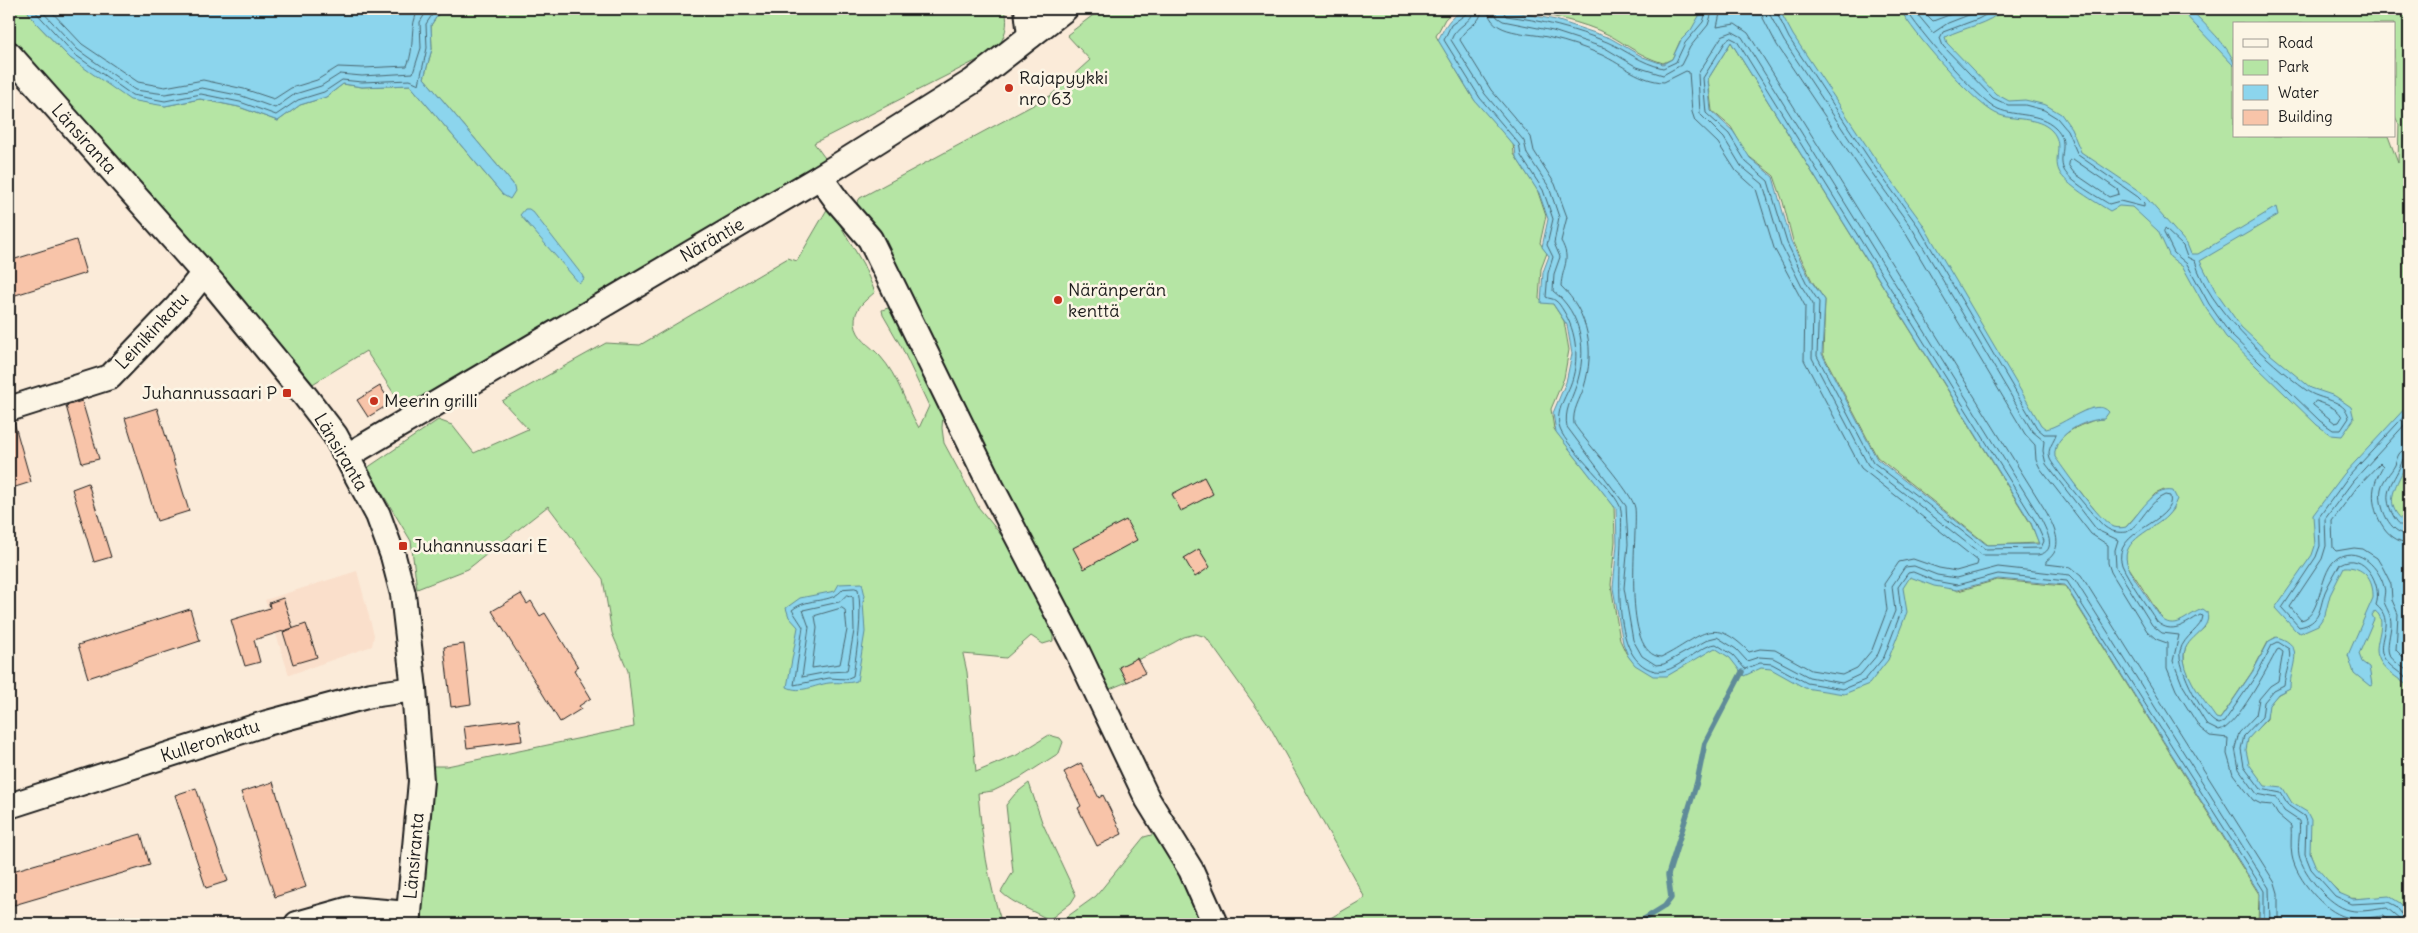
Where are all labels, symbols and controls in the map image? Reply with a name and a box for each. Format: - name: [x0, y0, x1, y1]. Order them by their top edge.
- legend: [2233, 22, 2396, 138]
- text: Road: [2278, 33, 2313, 52]
- text: Park: [2278, 57, 2309, 76]
- place label: Rajapyykki nro 63: [1019, 66, 1108, 110]
- marker: Rajapyykki nro 63: [1003, 82, 1015, 94]
- text: Water: [2278, 83, 2319, 102]
- street label: Länsiranta: [47, 99, 122, 179]
- text: Building: [2278, 107, 2333, 126]
- street label: Näräntie: [676, 212, 748, 267]
- place label: Näränperän kenttä: [1068, 278, 1166, 322]
- street label: Leinikinkatu: [110, 287, 193, 374]
- marker: Näränperän kenttä: [1052, 294, 1064, 306]
- place label: Juhannussaari P: [142, 381, 277, 404]
- marker: Juhannussaari P: [281, 387, 293, 399]
- place label: Meerin grilli: [384, 389, 477, 412]
- marker: Meerin grilli: [368, 395, 380, 407]
- street label: Länsiranta: [309, 409, 374, 495]
- place label: Juhannussaari E: [413, 534, 548, 557]
- marker: Juhannussaari E: [397, 540, 409, 552]
- street label: Kulleronkatu: [157, 714, 262, 767]
- street label: Länsiranta: [398, 812, 429, 900]

